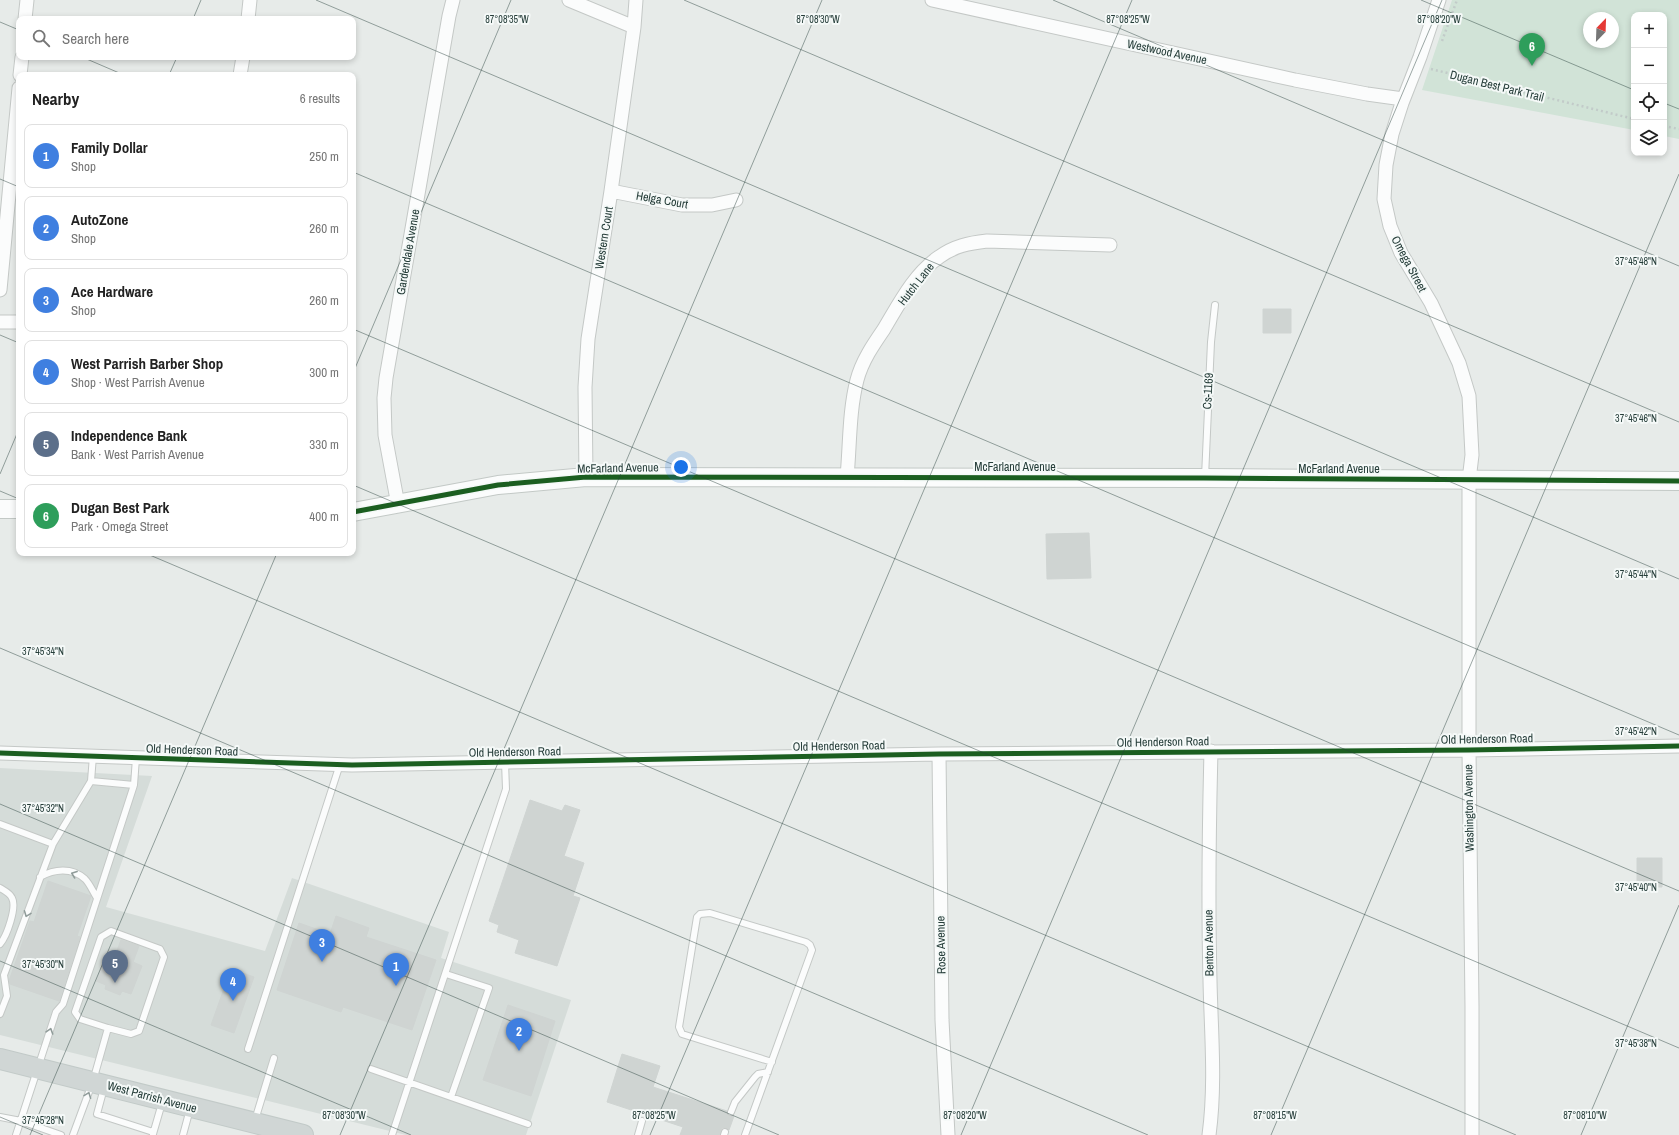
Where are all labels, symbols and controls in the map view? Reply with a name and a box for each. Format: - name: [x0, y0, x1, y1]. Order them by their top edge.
- north arrow: [1583, 12, 1619, 48]
- map controls: [1631, 12, 1667, 156]
- button: +: [1631, 12, 1667, 48]
- text: 87°08'35"W: [485, 13, 529, 26]
- text: 87°08'30"W: [796, 13, 840, 26]
- text: 87°08'25"W: [1106, 13, 1150, 26]
- text: 87°08'20"W: [1417, 13, 1461, 26]
- search box: [16, 16, 356, 60]
- icon: search: [30, 27, 52, 49]
- text: Search here: [62, 28, 129, 49]
- pin: 6: [1519, 33, 1545, 66]
- street label: Westwood Avenue: [1126, 36, 1208, 68]
- button: −: [1631, 48, 1667, 84]
- street label: Dugan Best Park Trail: [1448, 67, 1546, 105]
- button: locate: [1631, 84, 1667, 120]
- text: Nearby: [32, 87, 79, 110]
- text: 6 results: [300, 90, 340, 107]
- button: layers: [1631, 120, 1667, 156]
- text: Family Dollar: [71, 137, 148, 158]
- text: 1: [43, 148, 49, 165]
- text: 250 m: [309, 148, 339, 165]
- text: Shop: [71, 158, 96, 175]
- street label: Helga Court: [635, 188, 689, 212]
- street label: Western Court: [591, 205, 617, 270]
- street label: Gardendale Avenue: [393, 208, 423, 296]
- text: AutoZone: [71, 209, 128, 230]
- text: 2: [43, 220, 49, 237]
- text: 260 m: [309, 220, 339, 237]
- text: Shop: [71, 230, 96, 247]
- street label: Omega Street: [1388, 233, 1431, 295]
- text: 37°45'48"N: [1615, 255, 1657, 268]
- street label: Hutch Lane: [894, 259, 938, 309]
- text: Ace Hardware: [71, 281, 153, 302]
- text: 3: [43, 292, 49, 309]
- text: 260 m: [309, 292, 339, 309]
- text: Shop: [71, 302, 96, 319]
- text: West Parrish Barber Shop: [71, 353, 223, 374]
- text: 4: [43, 364, 49, 381]
- text: 300 m: [309, 364, 339, 381]
- street label: Cs-1169: [1199, 372, 1217, 410]
- text: Shop · West Parrish Avenue: [71, 374, 205, 391]
- text: 37°45'46"N: [1615, 412, 1657, 425]
- text: Independence Bank: [71, 425, 187, 446]
- text: 5: [43, 436, 49, 453]
- text: 330 m: [309, 436, 339, 453]
- text: Bank · West Parrish Avenue: [71, 446, 204, 463]
- your location: [671, 457, 691, 477]
- street label: McFarland Avenue: [577, 459, 659, 477]
- street label: McFarland Avenue: [974, 459, 1056, 475]
- street label: McFarland Avenue: [1298, 461, 1380, 477]
- text: Dugan Best Park: [71, 497, 169, 518]
- text: 6: [43, 508, 49, 525]
- text: 400 m: [309, 508, 339, 525]
- text: Park · Omega Street: [71, 518, 168, 535]
- text: 37°45'44"N: [1615, 568, 1657, 581]
- text: 37°45'34"N: [22, 645, 64, 658]
- text: 37°45'42"N: [1615, 725, 1657, 738]
- street label: Old Henderson Road: [1441, 730, 1533, 748]
- street label: Old Henderson Road: [1117, 733, 1209, 751]
- street label: Old Henderson Road: [793, 737, 885, 755]
- street label: Old Henderson Road: [146, 740, 238, 760]
- street label: Old Henderson Road: [469, 743, 561, 761]
- street label: Washington Avenue: [1460, 764, 1478, 852]
- text: 37°45'32"N: [22, 802, 64, 815]
- one-way arrow: [70, 870, 77, 878]
- text: 37°45'40"N: [1615, 881, 1657, 894]
- one-way arrow: [23, 910, 31, 917]
- street label: Benton Avenue: [1200, 910, 1218, 976]
- street label: Rose Avenue: [932, 916, 950, 974]
- pin: 3: [309, 929, 335, 962]
- pin: 5: [102, 950, 128, 983]
- pin: 1: [383, 953, 409, 986]
- text: 37°45'30"N: [22, 958, 64, 971]
- pin: 4: [220, 968, 246, 1001]
- pin: 2: [506, 1018, 532, 1051]
- one-way arrow: [45, 1027, 53, 1034]
- text: 37°45'38"N: [1615, 1037, 1657, 1050]
- street label: West Parrish Avenue: [105, 1077, 199, 1117]
- one-way arrow: [84, 1092, 92, 1099]
- text: 87°08'30"W: [322, 1109, 366, 1122]
- text: 87°08'25"W: [632, 1109, 676, 1122]
- text: 87°08'20"W: [943, 1109, 987, 1122]
- text: 87°08'15"W: [1253, 1109, 1297, 1122]
- text: 87°08'10"W: [1563, 1109, 1607, 1122]
- text: 37°45'28"N: [22, 1114, 64, 1127]

